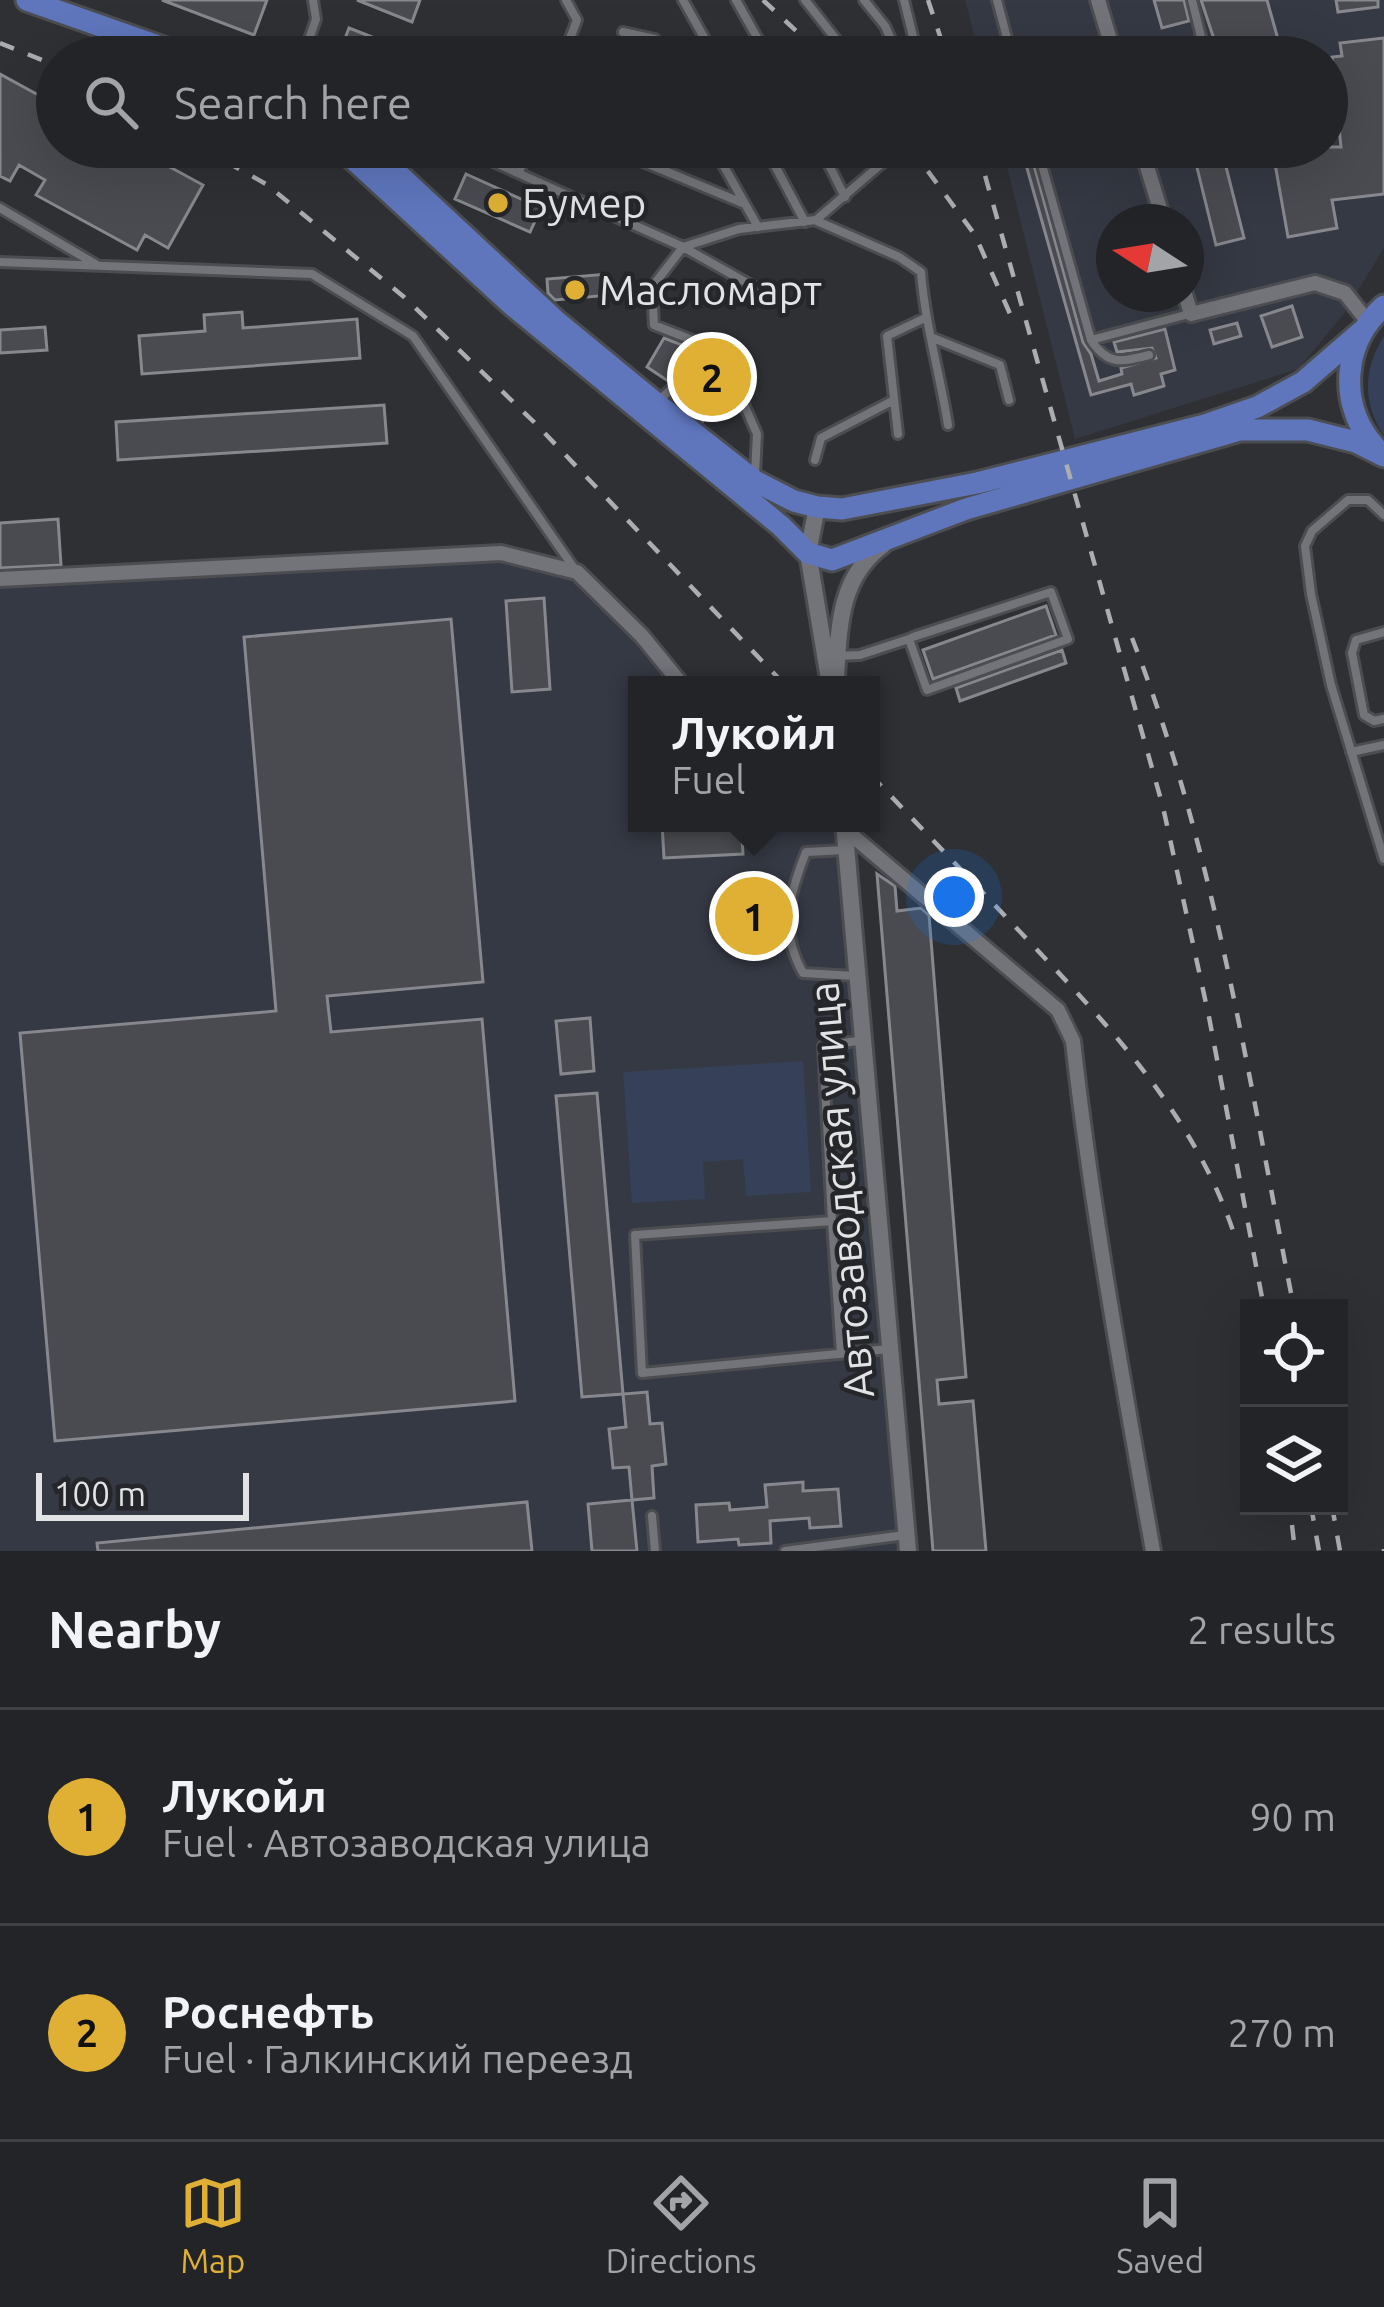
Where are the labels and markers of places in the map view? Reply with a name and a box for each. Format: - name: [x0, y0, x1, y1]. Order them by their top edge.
- place label: Бумер: [522, 179, 646, 226]
- marker: Бумер: [485, 190, 511, 216]
- place label: Масломарт: [599, 266, 822, 313]
- marker: Масломарт: [562, 277, 588, 303]
- pin: 2: [673, 332, 751, 422]
- pin: 1: [715, 871, 793, 961]

